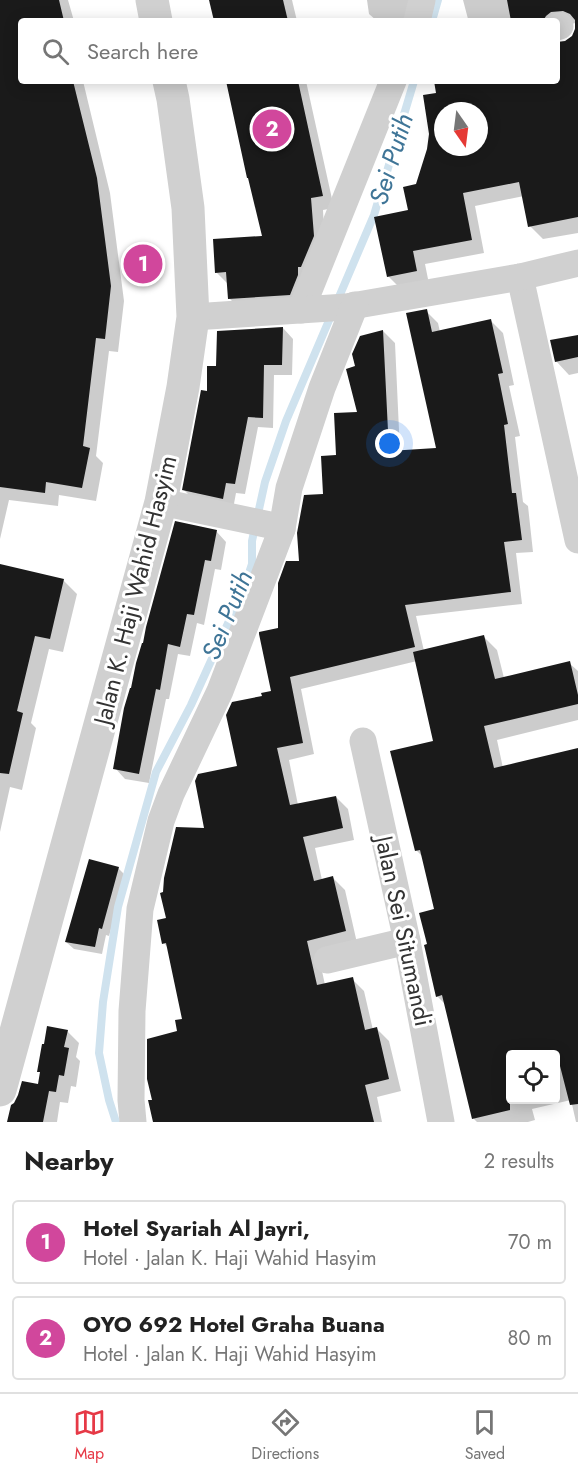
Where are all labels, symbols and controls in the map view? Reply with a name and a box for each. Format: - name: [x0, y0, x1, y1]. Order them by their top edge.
- search box: [18, 18, 560, 84]
- icon: search: [39, 35, 72, 68]
- text: Search here: [87, 35, 198, 67]
- north arrow: [434, 102, 488, 156]
- pin: 2: [252, 106, 292, 152]
- water label: Sei Putih: [359, 109, 423, 209]
- pin: 1: [124, 242, 162, 286]
- your location: [375, 429, 404, 458]
- street label: Jalan K. Haji Wahid Hasyim: [84, 452, 185, 731]
- water label: Sei Putih: [192, 564, 262, 666]
- street label: Jalan Sei Situmandi: [366, 830, 441, 1029]
- map controls: [506, 1050, 560, 1104]
- button: locate: [506, 1050, 560, 1104]
- text: Nearby: [24, 1142, 113, 1180]
- text: 2 results: [484, 1147, 554, 1176]
- text: Hotel Syariah Al Jayri,: [83, 1212, 310, 1244]
- text: 1: [40, 1228, 51, 1257]
- text: 70 m: [508, 1228, 552, 1257]
- text: Hotel · Jalan K. Haji Wahid Hasyim: [83, 1244, 376, 1273]
- text: OYO 692 Hotel Graha Buana: [83, 1308, 385, 1340]
- text: 2: [39, 1324, 52, 1353]
- text: 80 m: [507, 1324, 552, 1353]
- text: Hotel · Jalan K. Haji Wahid Hasyim: [83, 1340, 376, 1369]
- tab: Map: [73, 1406, 106, 1465]
- tab: Directions: [251, 1406, 319, 1465]
- tab: Saved: [465, 1406, 505, 1465]

